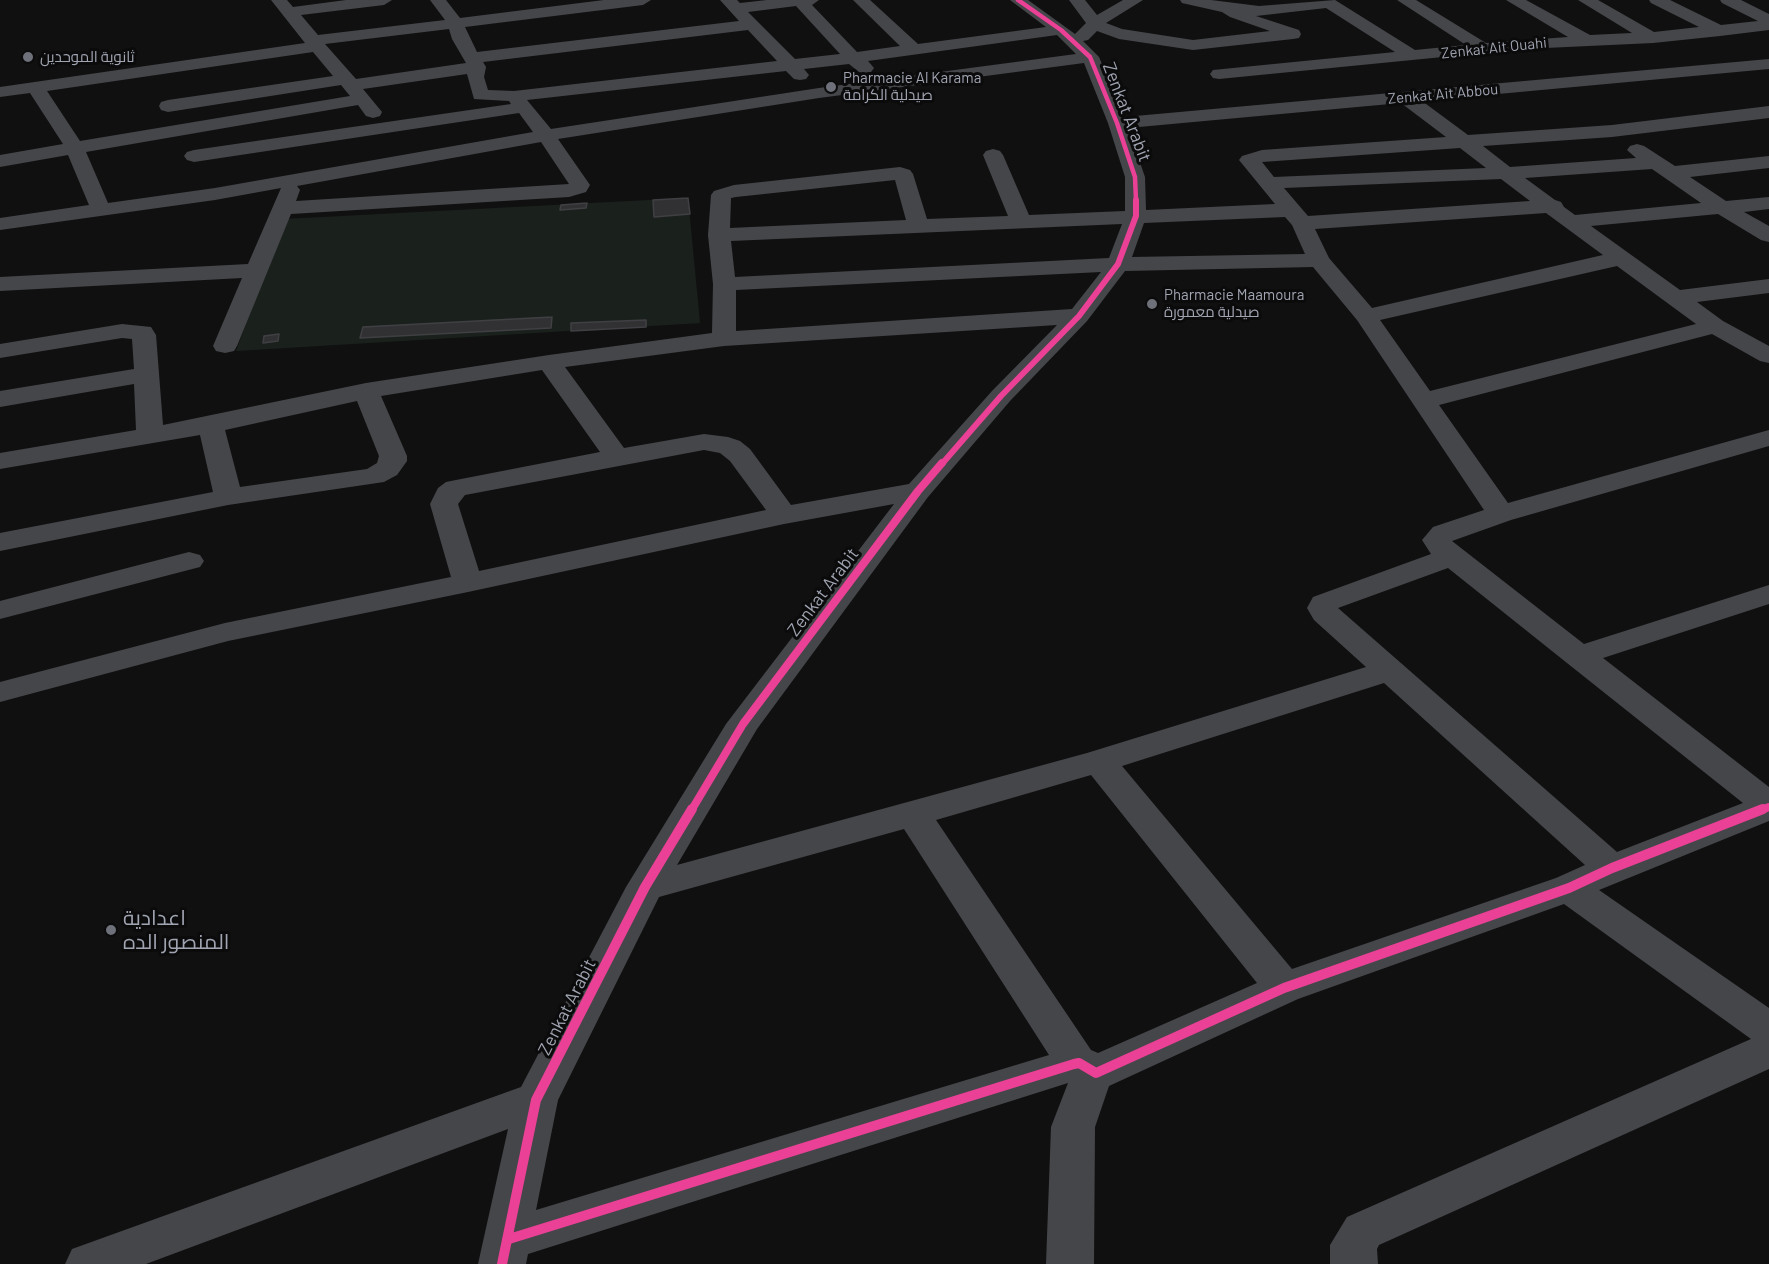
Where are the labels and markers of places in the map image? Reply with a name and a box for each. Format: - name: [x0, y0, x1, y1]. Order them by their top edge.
- place label: ثانوية الموحدين: [40, 48, 135, 66]
- marker: ثانوية الموحدين: [21, 50, 35, 64]
- place label: Pharmacie Al Karama صيدلية الكرامة: [843, 69, 981, 104]
- marker: Pharmacie Al Karama صيدلية الكرامة: [824, 80, 838, 94]
- place label: Pharmacie Maamoura صيدلية معمورة: [1164, 286, 1304, 321]
- marker: Pharmacie Maamoura صيدلية معمورة: [1145, 297, 1159, 311]
- place label: اعدادية المنصور الده: [123, 905, 229, 955]
- marker: اعدادية المنصور الده: [104, 923, 118, 937]

